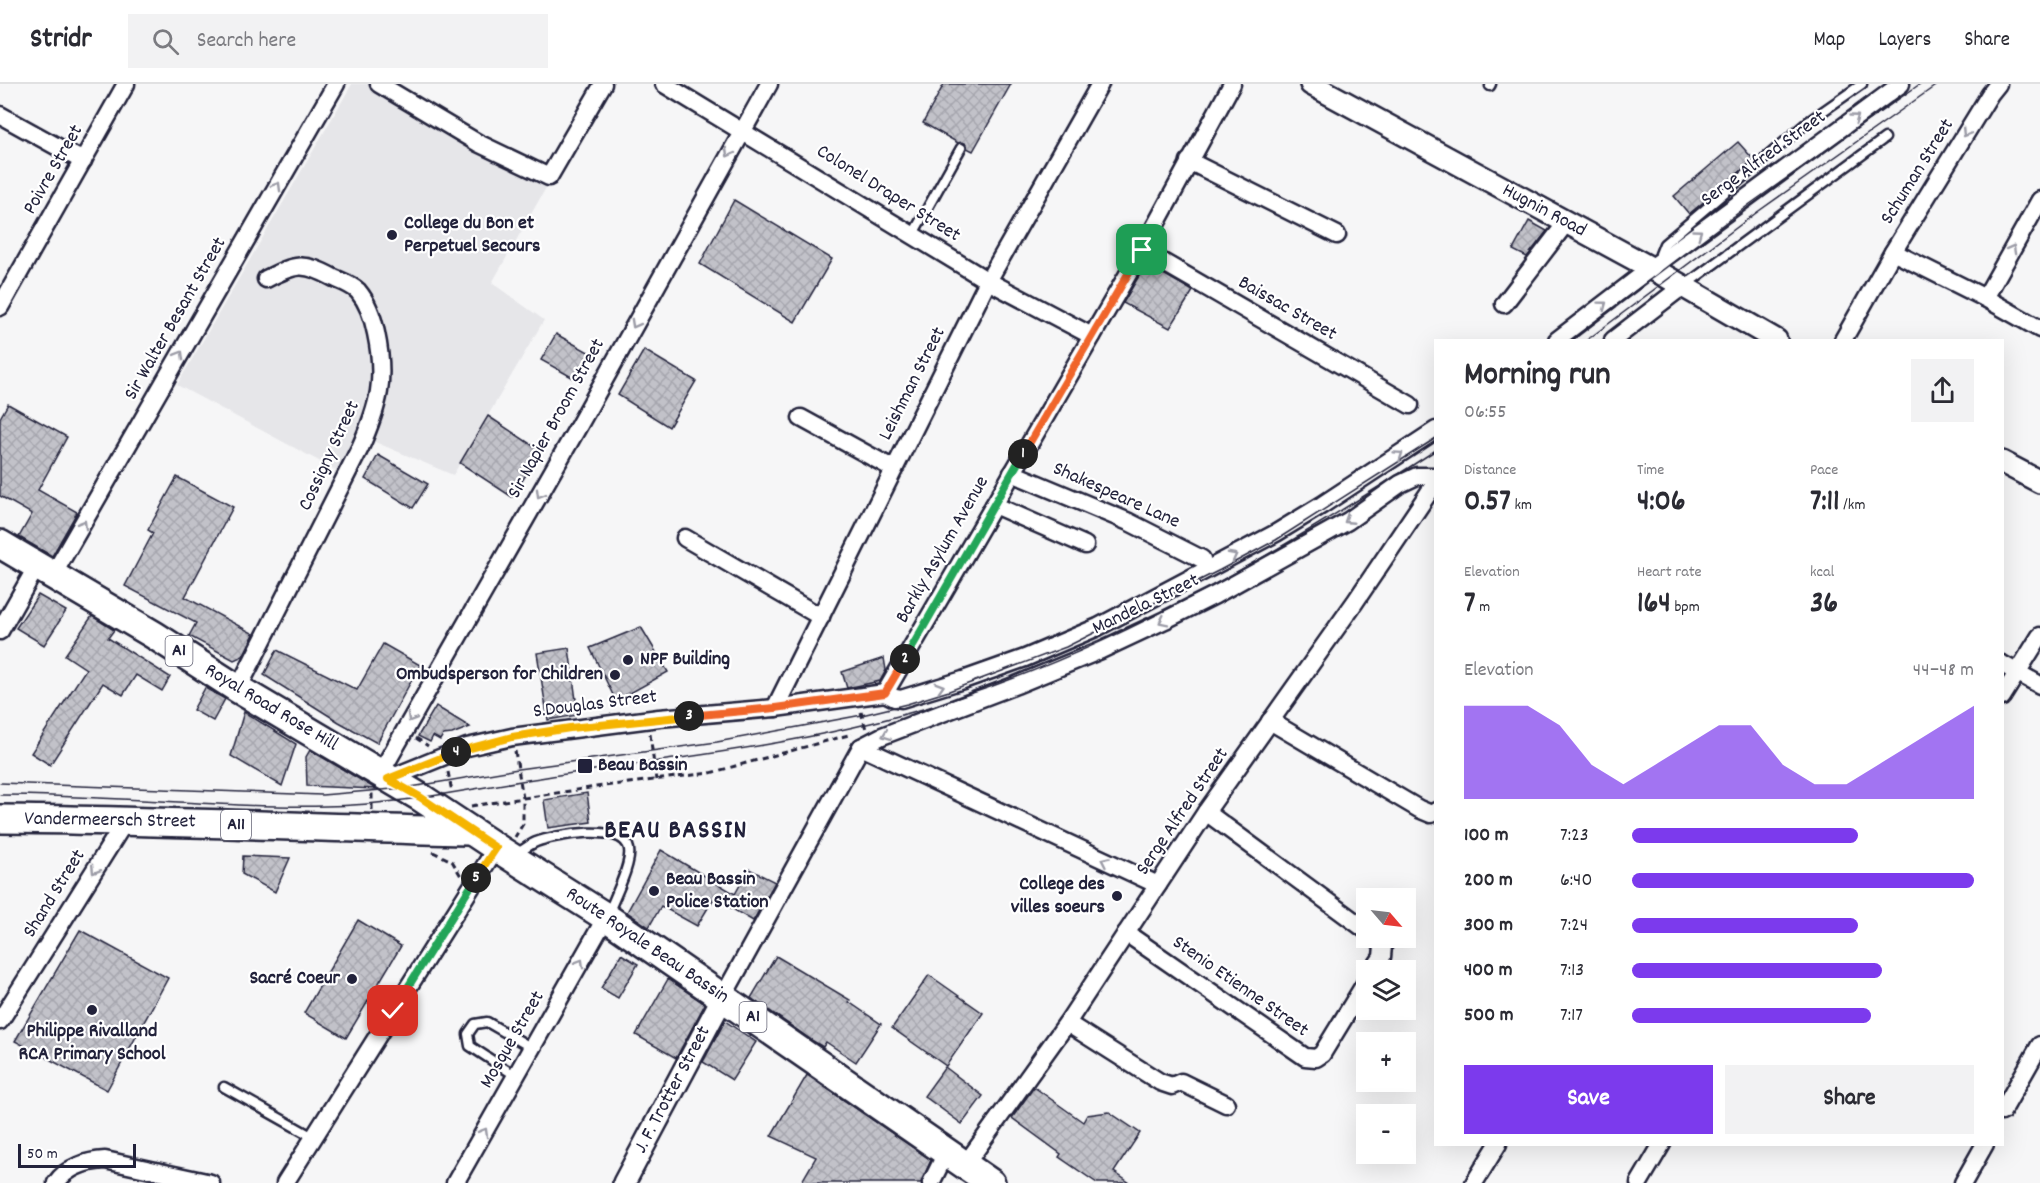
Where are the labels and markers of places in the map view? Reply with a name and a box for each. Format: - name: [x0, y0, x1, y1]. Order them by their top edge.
- place label: College du Bon et Perpetuel Secours: [404, 210, 540, 261]
- pin: [1116, 224, 1167, 275]
- marker: College du Bon et Perpetuel Secours: [385, 228, 399, 242]
- pin: 1: [1008, 439, 1038, 469]
- pin: 2: [890, 644, 920, 674]
- place label: NPF Building: [640, 646, 730, 674]
- marker: NPF Building: [621, 653, 635, 667]
- place label: Ombudsperson for Children: [396, 661, 603, 689]
- marker: Ombudsperson for Children: [608, 668, 622, 682]
- pin: 3: [674, 701, 704, 731]
- pin: 4: [441, 737, 471, 767]
- place label: Beau Bassin: [598, 752, 687, 780]
- marker: Beau Bassin: [576, 757, 594, 775]
- pin: 5: [461, 863, 491, 893]
- place label: Beau Bassin Police Station: [666, 866, 769, 917]
- place label: College des villes soeurs: [1011, 871, 1105, 922]
- marker: Beau Bassin Police Station: [647, 884, 661, 898]
- marker: College des villes soeurs: [1110, 889, 1124, 903]
- place label: Sacré Coeur: [250, 965, 341, 993]
- marker: Sacré Coeur: [345, 972, 359, 986]
- pin: [367, 985, 418, 1036]
- marker: Philippe Rivalland RCA Primary School: [85, 1003, 99, 1017]
- place label: Philippe Rivalland RCA Primary School: [18, 1018, 166, 1069]

